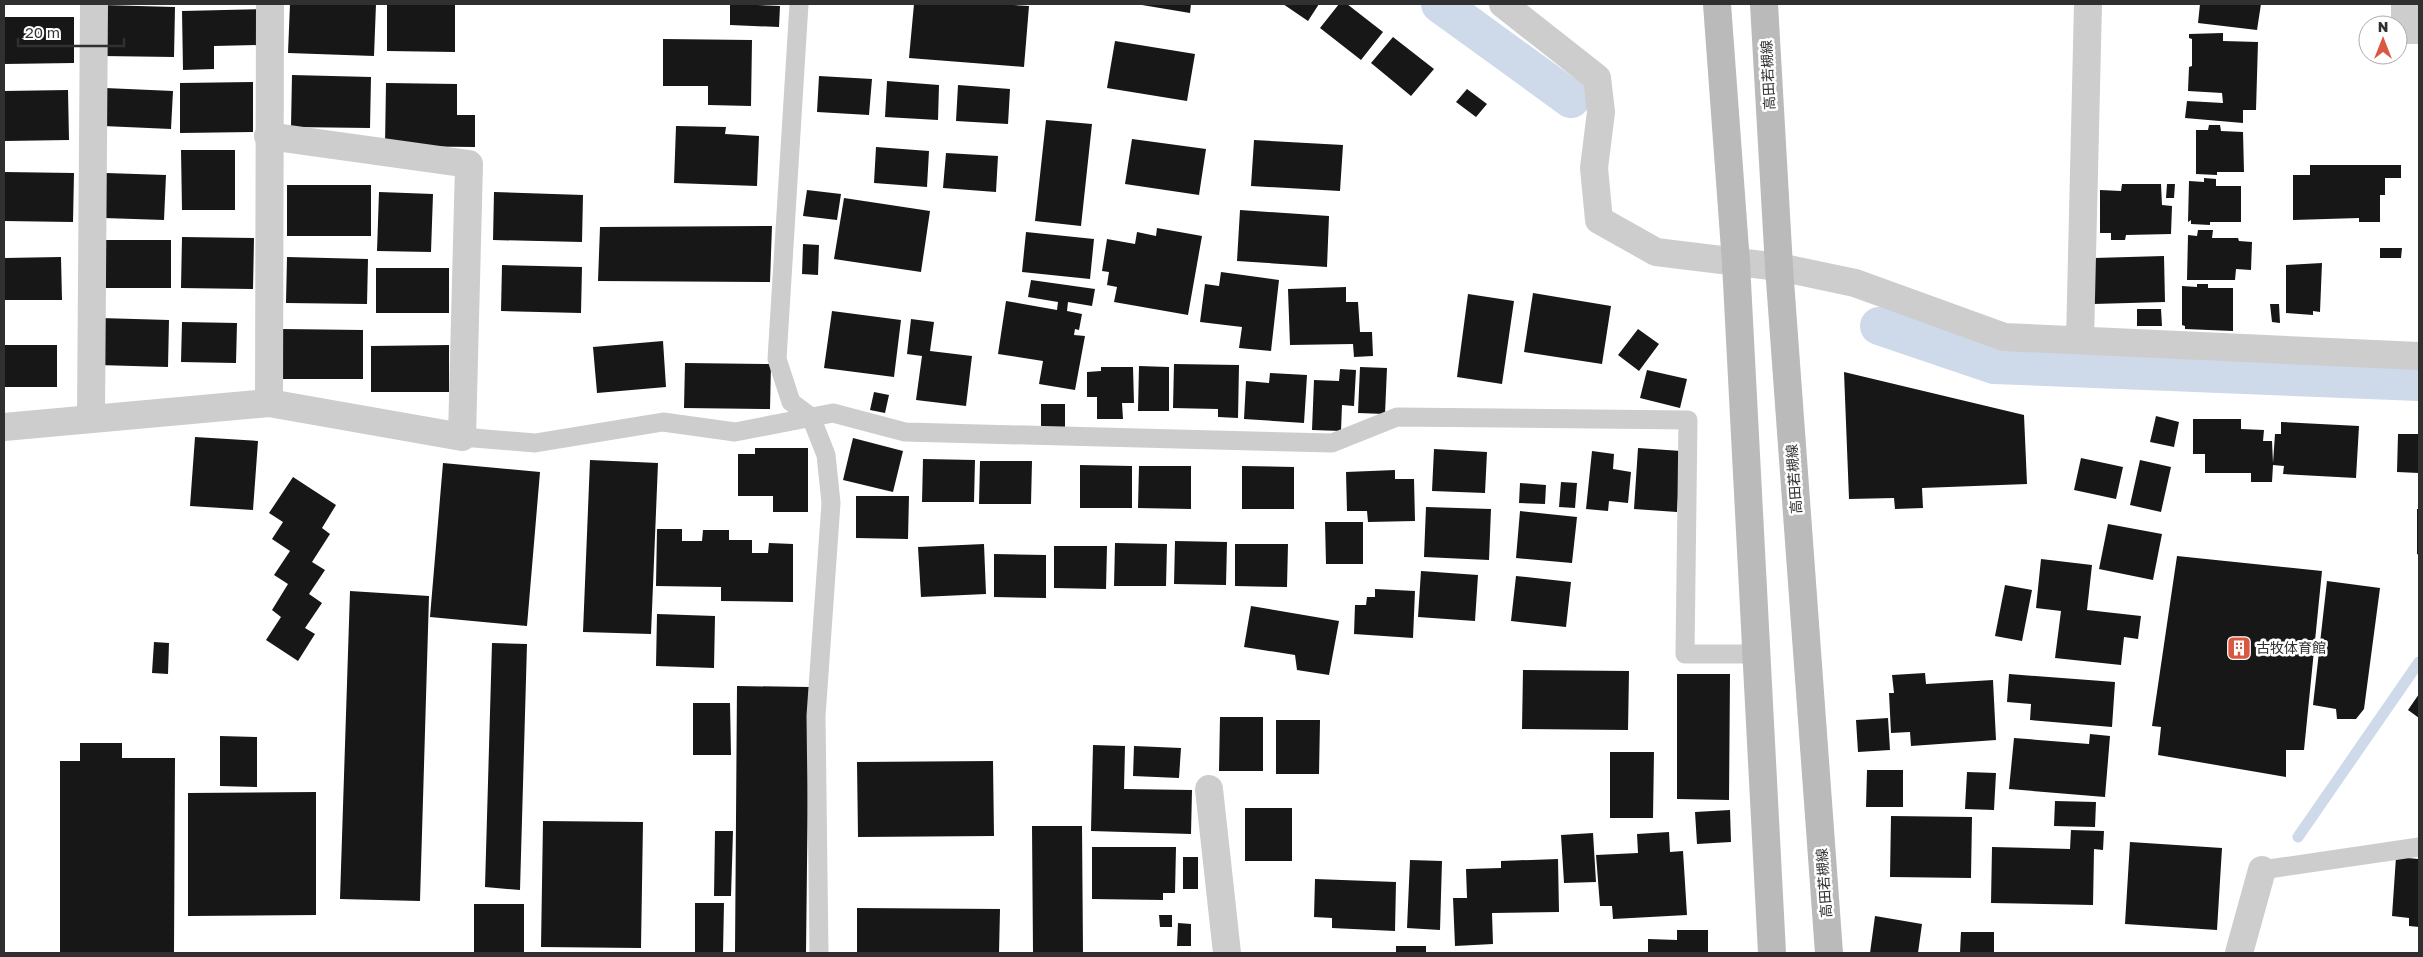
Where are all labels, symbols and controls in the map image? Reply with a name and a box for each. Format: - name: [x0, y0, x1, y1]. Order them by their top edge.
- scale bar: [18, 15, 124, 47]
- north arrow: [2358, 15, 2408, 65]
- text: N: [2378, 18, 2388, 35]
- text: 20 m: [25, 23, 60, 41]
- street label: 高田若槻線: [1757, 40, 1778, 110]
- street label: 高田若槻線: [1783, 444, 1804, 515]
- building icon: 古牧体育館: [2226, 635, 2252, 661]
- place label: 古牧体育館: [2256, 639, 2326, 656]
- street label: 高田若槻線: [1813, 848, 1834, 919]

